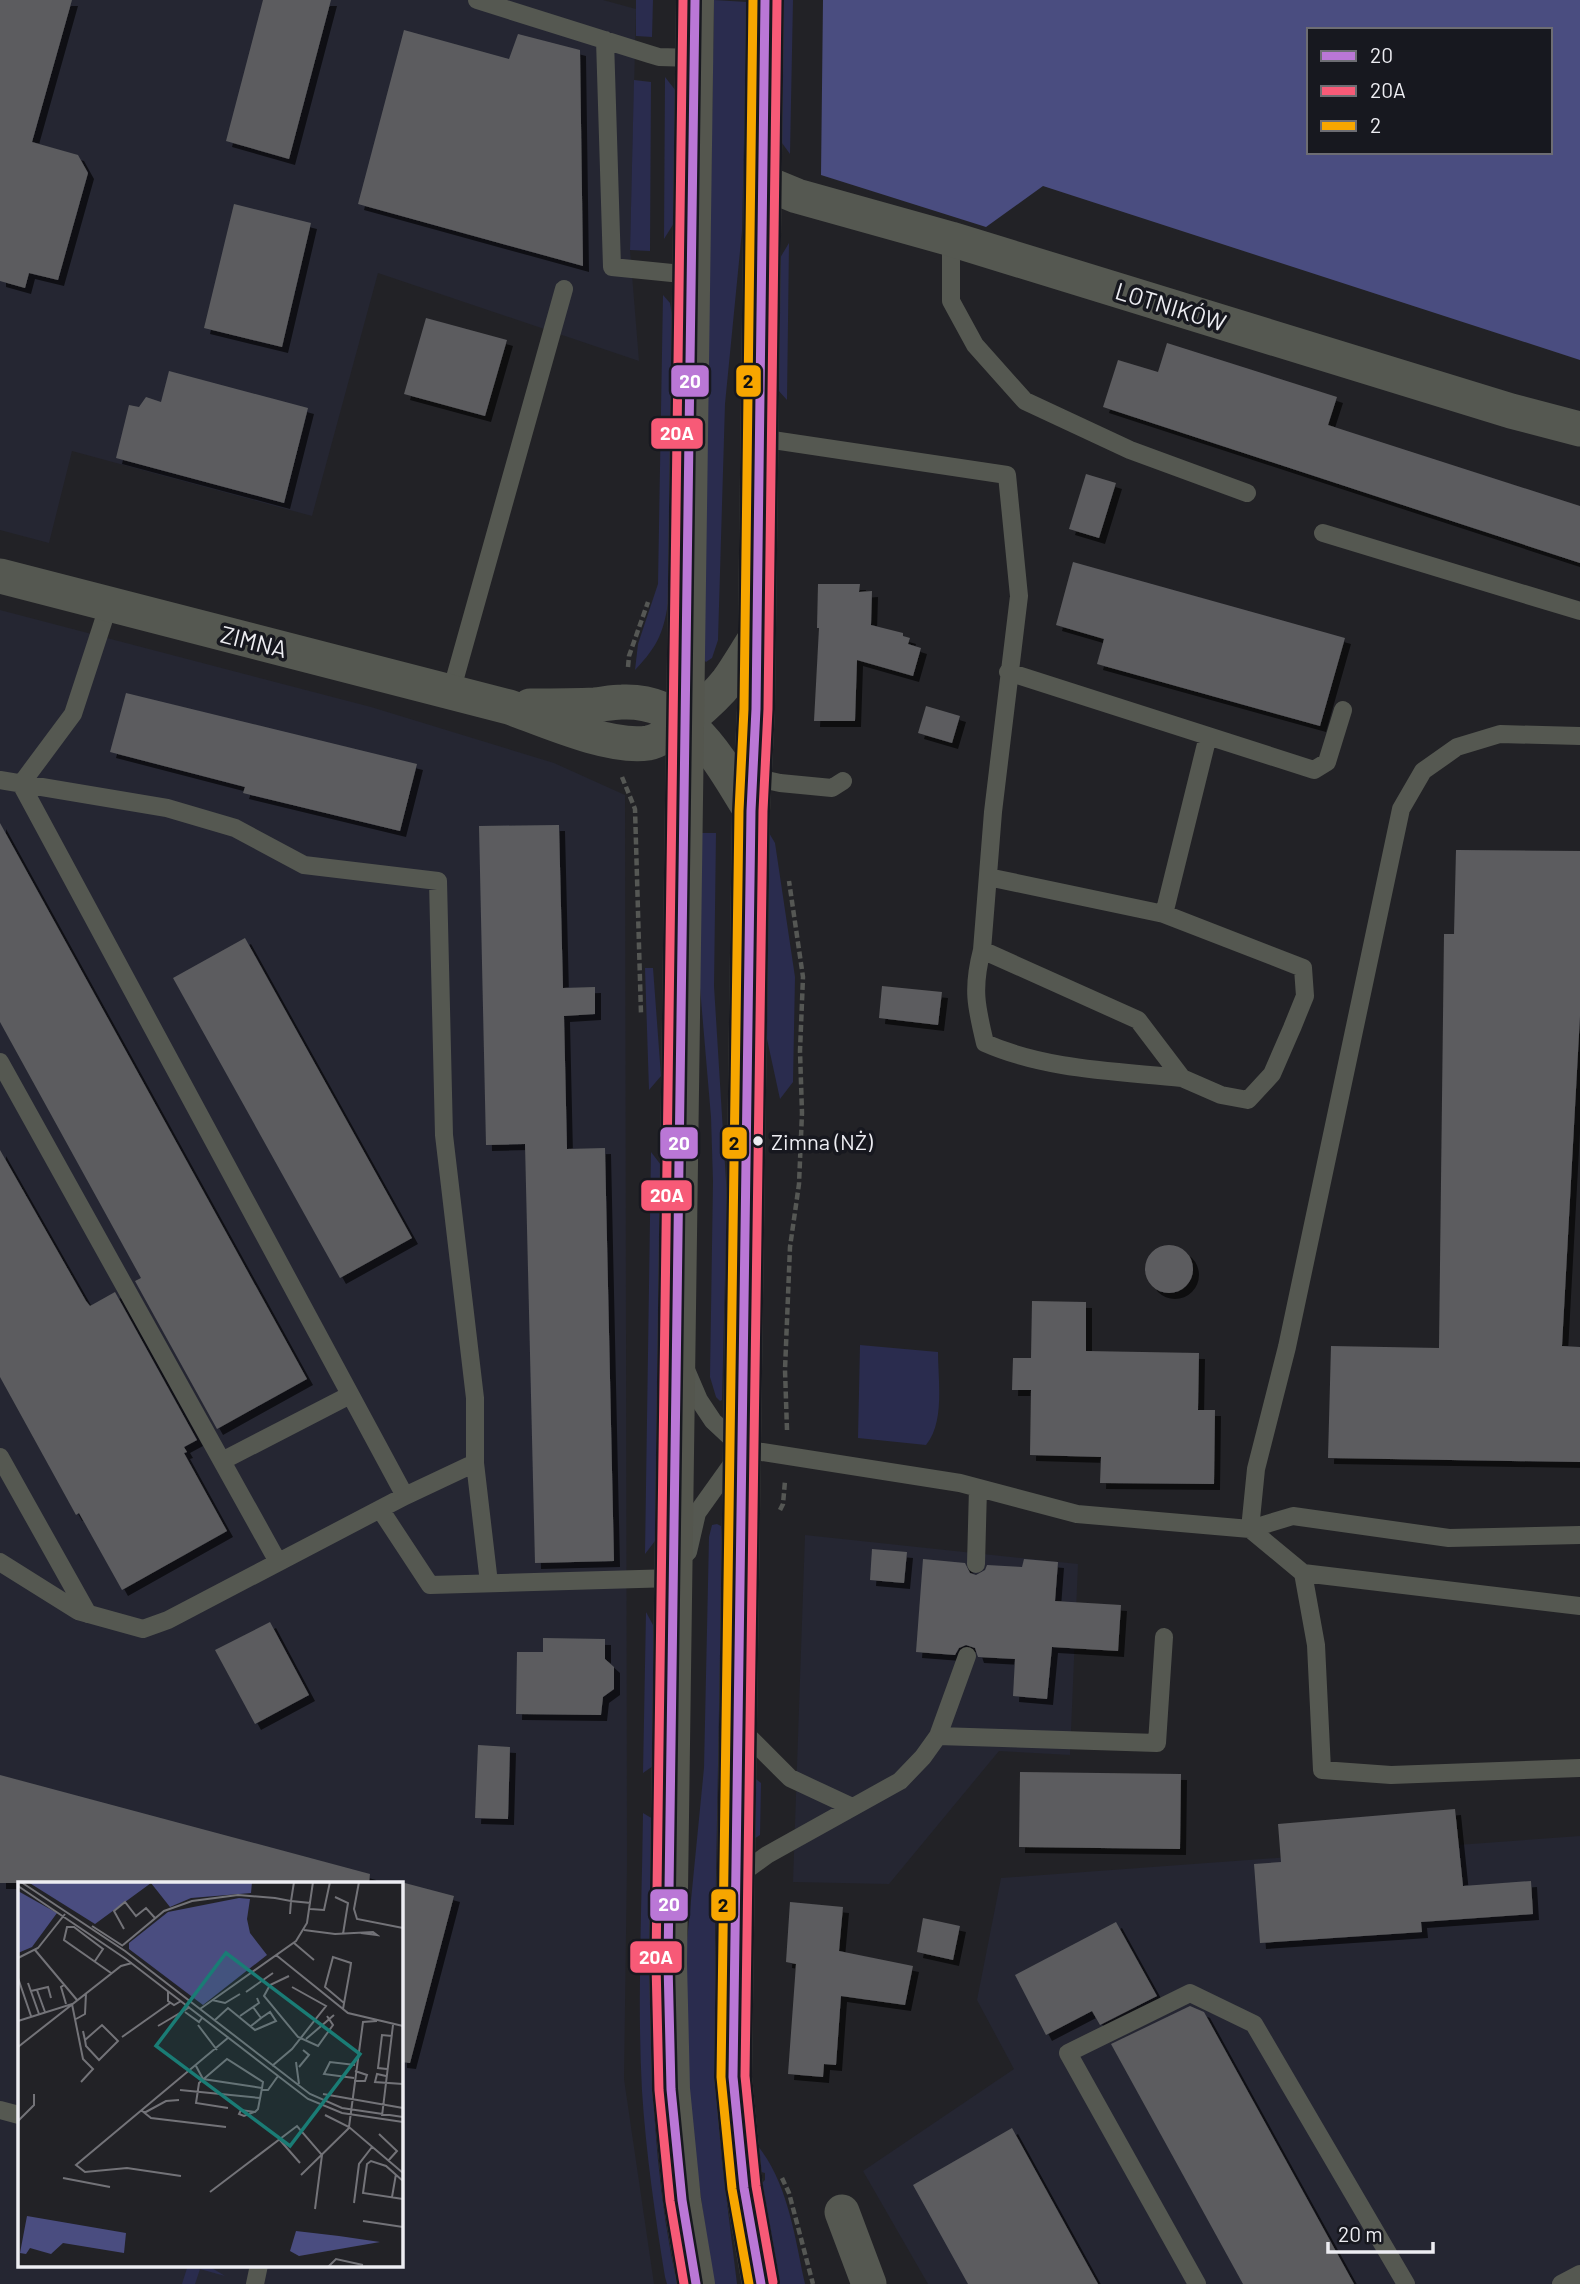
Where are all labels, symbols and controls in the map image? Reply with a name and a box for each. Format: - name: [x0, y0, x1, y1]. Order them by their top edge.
- legend: [1307, 28, 1552, 154]
- text: 20: [1370, 42, 1393, 67]
- text: 20A: [1370, 77, 1406, 102]
- text: 2: [1370, 112, 1381, 137]
- street label: LOTNIKÓW: [1112, 275, 1230, 337]
- line badge: 20: [670, 364, 710, 398]
- line badge: 2: [735, 364, 762, 398]
- text: 20: [679, 369, 701, 392]
- text: 2: [743, 369, 753, 392]
- line badge: 20A: [650, 417, 704, 450]
- text: 20A: [660, 421, 694, 444]
- street label: ZIMNA: [218, 619, 290, 663]
- line badge: 20: [659, 1126, 699, 1160]
- line badge: 2: [721, 1126, 748, 1160]
- place label: Zimna (NŻ): [771, 1128, 873, 1154]
- text: 20: [668, 1131, 690, 1154]
- text: 2: [729, 1131, 739, 1154]
- marker: Zimna (NŻ): [751, 1134, 765, 1148]
- line badge: 20A: [640, 1179, 693, 1212]
- text: 20A: [650, 1183, 684, 1206]
- inset map: [18, 1882, 402, 2266]
- line badge: 20: [649, 1888, 689, 1922]
- line badge: 2: [710, 1888, 737, 1922]
- text: 20: [658, 1892, 680, 1915]
- text: 2: [718, 1893, 728, 1916]
- line badge: 20A: [629, 1940, 683, 1974]
- text: 20A: [639, 1945, 673, 1968]
- scale bar: [1328, 2210, 1433, 2254]
- text: 20 m: [1338, 2221, 1383, 2246]

